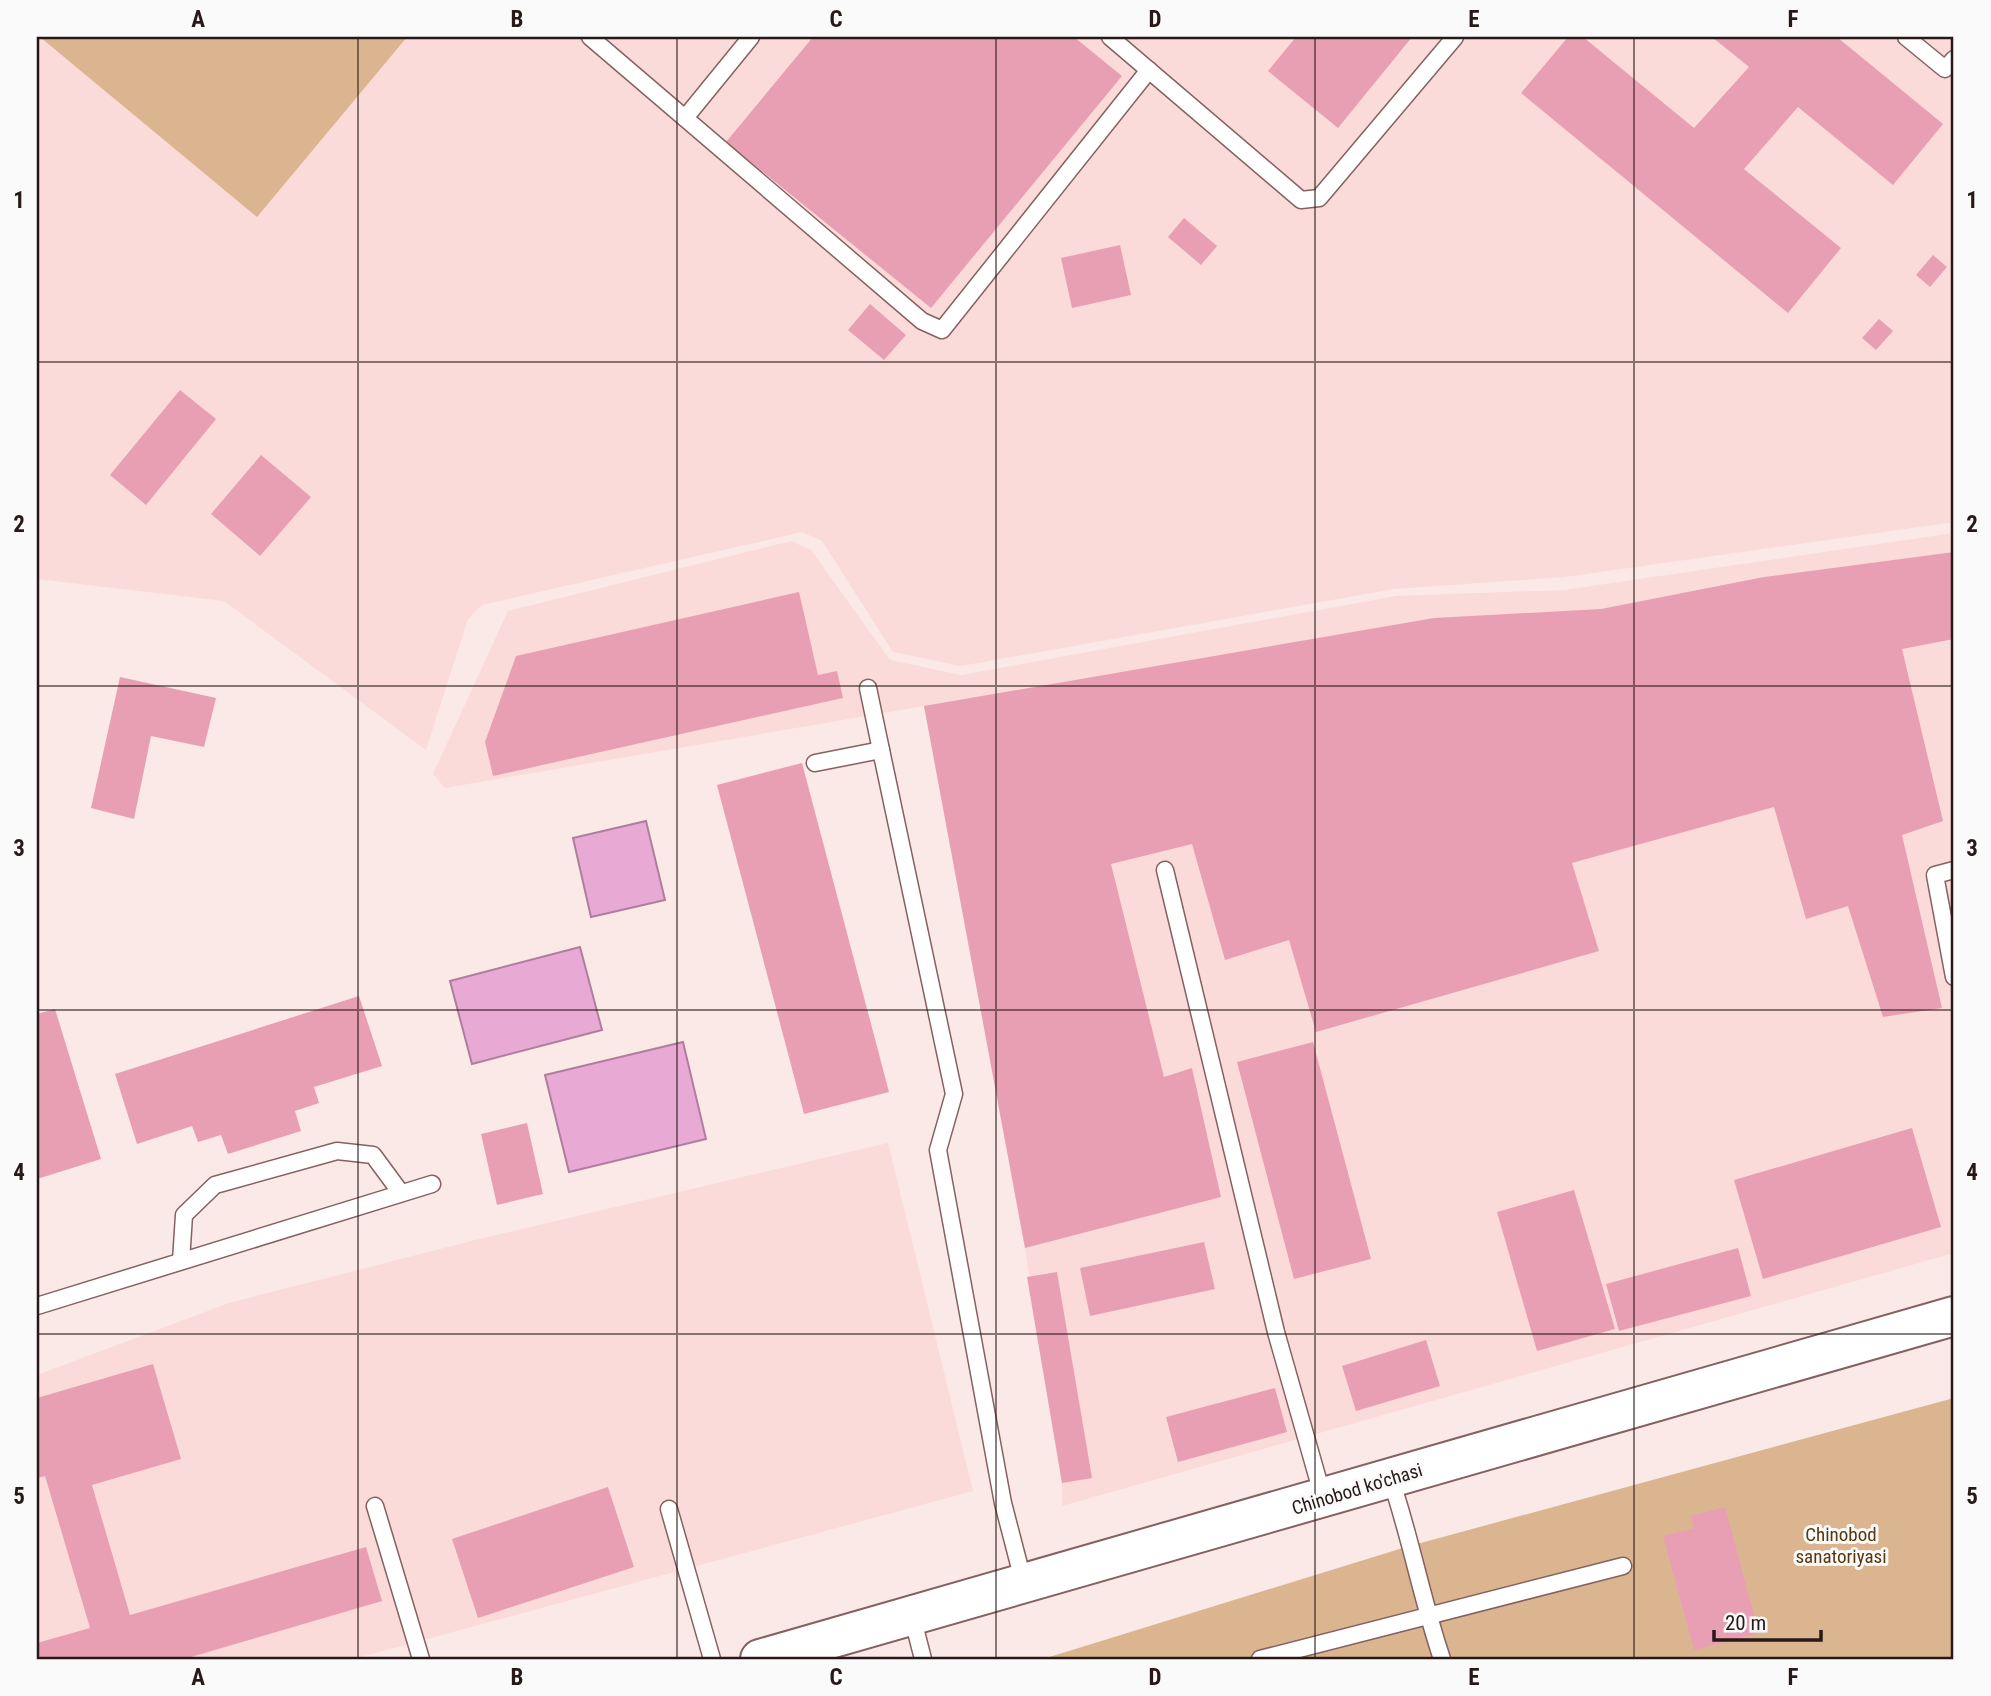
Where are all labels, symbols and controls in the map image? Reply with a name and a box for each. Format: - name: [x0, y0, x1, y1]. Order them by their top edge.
- text: A: [191, 6, 205, 33]
- text: B: [511, 6, 523, 33]
- text: C: [829, 6, 843, 33]
- text: D: [1149, 6, 1162, 33]
- text: E: [1468, 6, 1480, 33]
- text: F: [1788, 6, 1799, 33]
- text: 1: [13, 187, 25, 214]
- text: 1: [1966, 187, 1978, 214]
- text: 2: [13, 511, 25, 538]
- text: 2: [1966, 511, 1978, 538]
- text: 3: [13, 835, 25, 862]
- text: 3: [1966, 835, 1978, 862]
- text: 4: [13, 1159, 25, 1186]
- text: 4: [1966, 1159, 1978, 1186]
- street label: Chinobod ko'chasi: [1289, 1458, 1425, 1520]
- text: 5: [13, 1483, 25, 1510]
- text: 5: [1966, 1483, 1978, 1510]
- park label: Chinobod sanatoriyasi: [1795, 1523, 1887, 1568]
- scale bar: [1714, 1598, 1821, 1642]
- text: 20 m: [1725, 1611, 1766, 1635]
- text: A: [191, 1664, 205, 1691]
- text: B: [511, 1664, 523, 1691]
- text: C: [829, 1664, 843, 1691]
- text: D: [1149, 1664, 1162, 1691]
- text: E: [1468, 1664, 1480, 1691]
- text: F: [1788, 1664, 1799, 1691]

